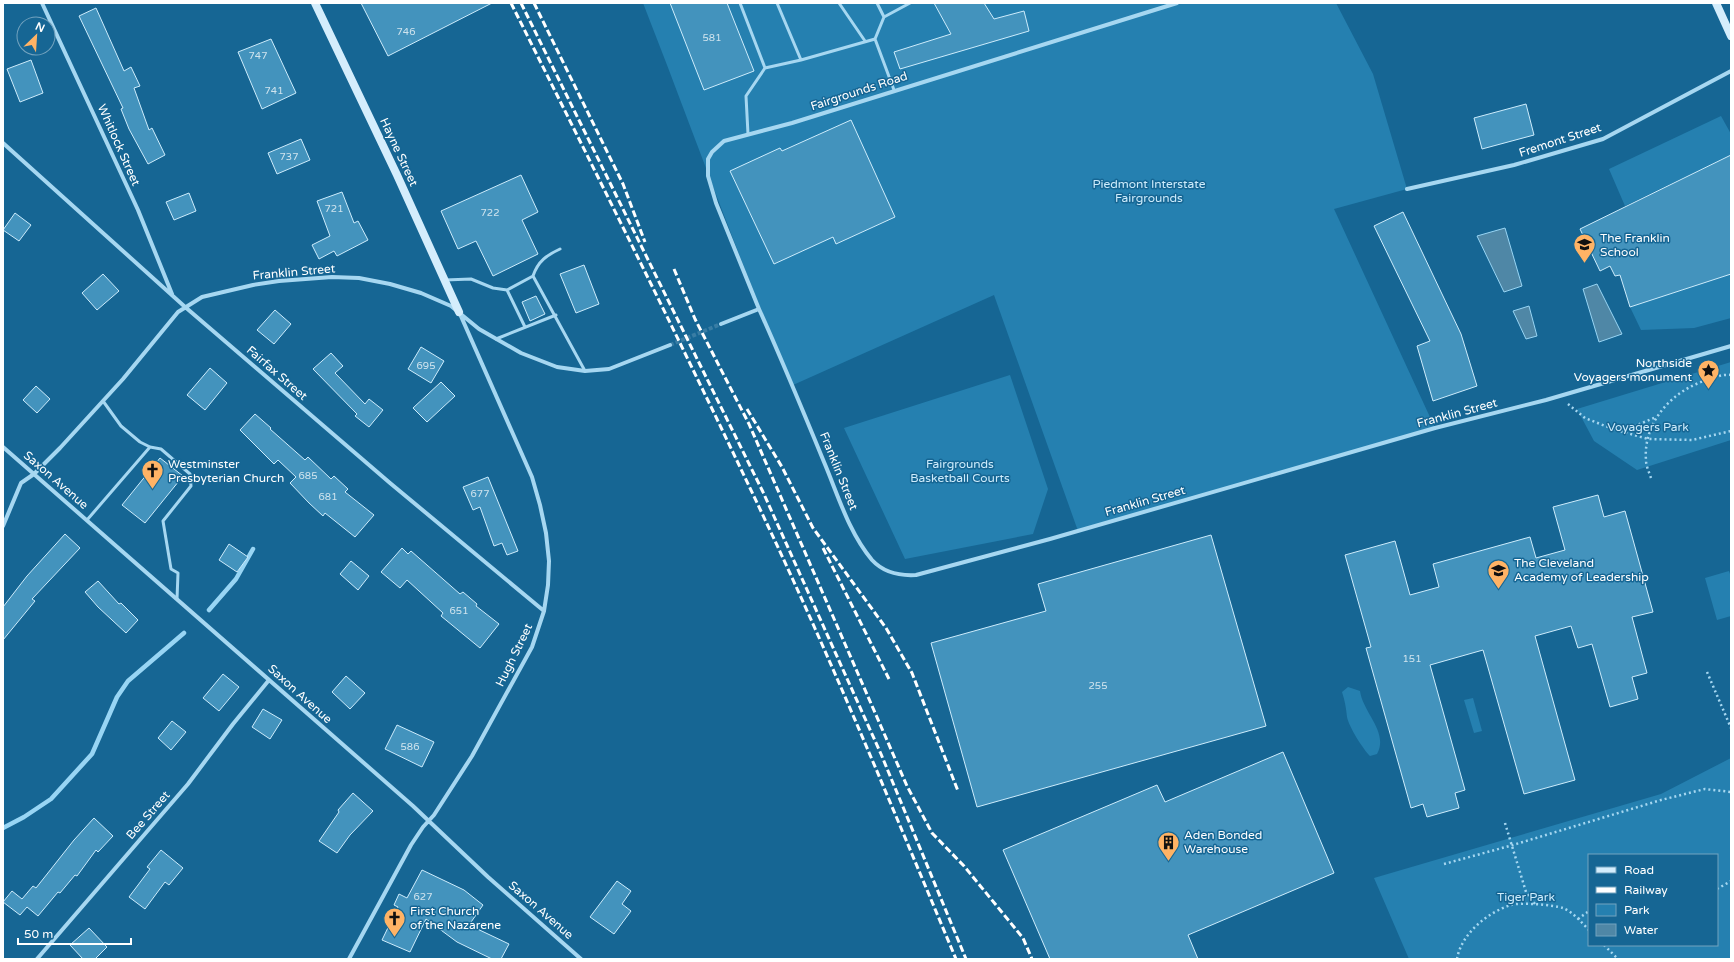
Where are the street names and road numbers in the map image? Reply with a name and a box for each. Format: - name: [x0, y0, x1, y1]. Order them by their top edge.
- street label: Fairgrounds Road: [809, 69, 909, 113]
- street label: Whitlock Street: [95, 102, 143, 188]
- street label: Hayne Street: [377, 116, 421, 189]
- street label: Fremont Street: [1517, 120, 1603, 160]
- street label: Franklin Street: [252, 261, 336, 283]
- street label: Fairfax Street: [244, 343, 310, 403]
- street label: Franklin Street: [1415, 395, 1499, 430]
- street label: Franklin Street: [817, 430, 861, 512]
- street label: Saxon Avenue: [21, 448, 91, 512]
- street label: Franklin Street: [1103, 483, 1187, 519]
- street label: Hugh Street: [493, 621, 535, 689]
- street label: Saxon Avenue: [265, 662, 335, 726]
- street label: Bee Street: [123, 788, 173, 842]
- street label: Saxon Avenue: [506, 878, 576, 942]

